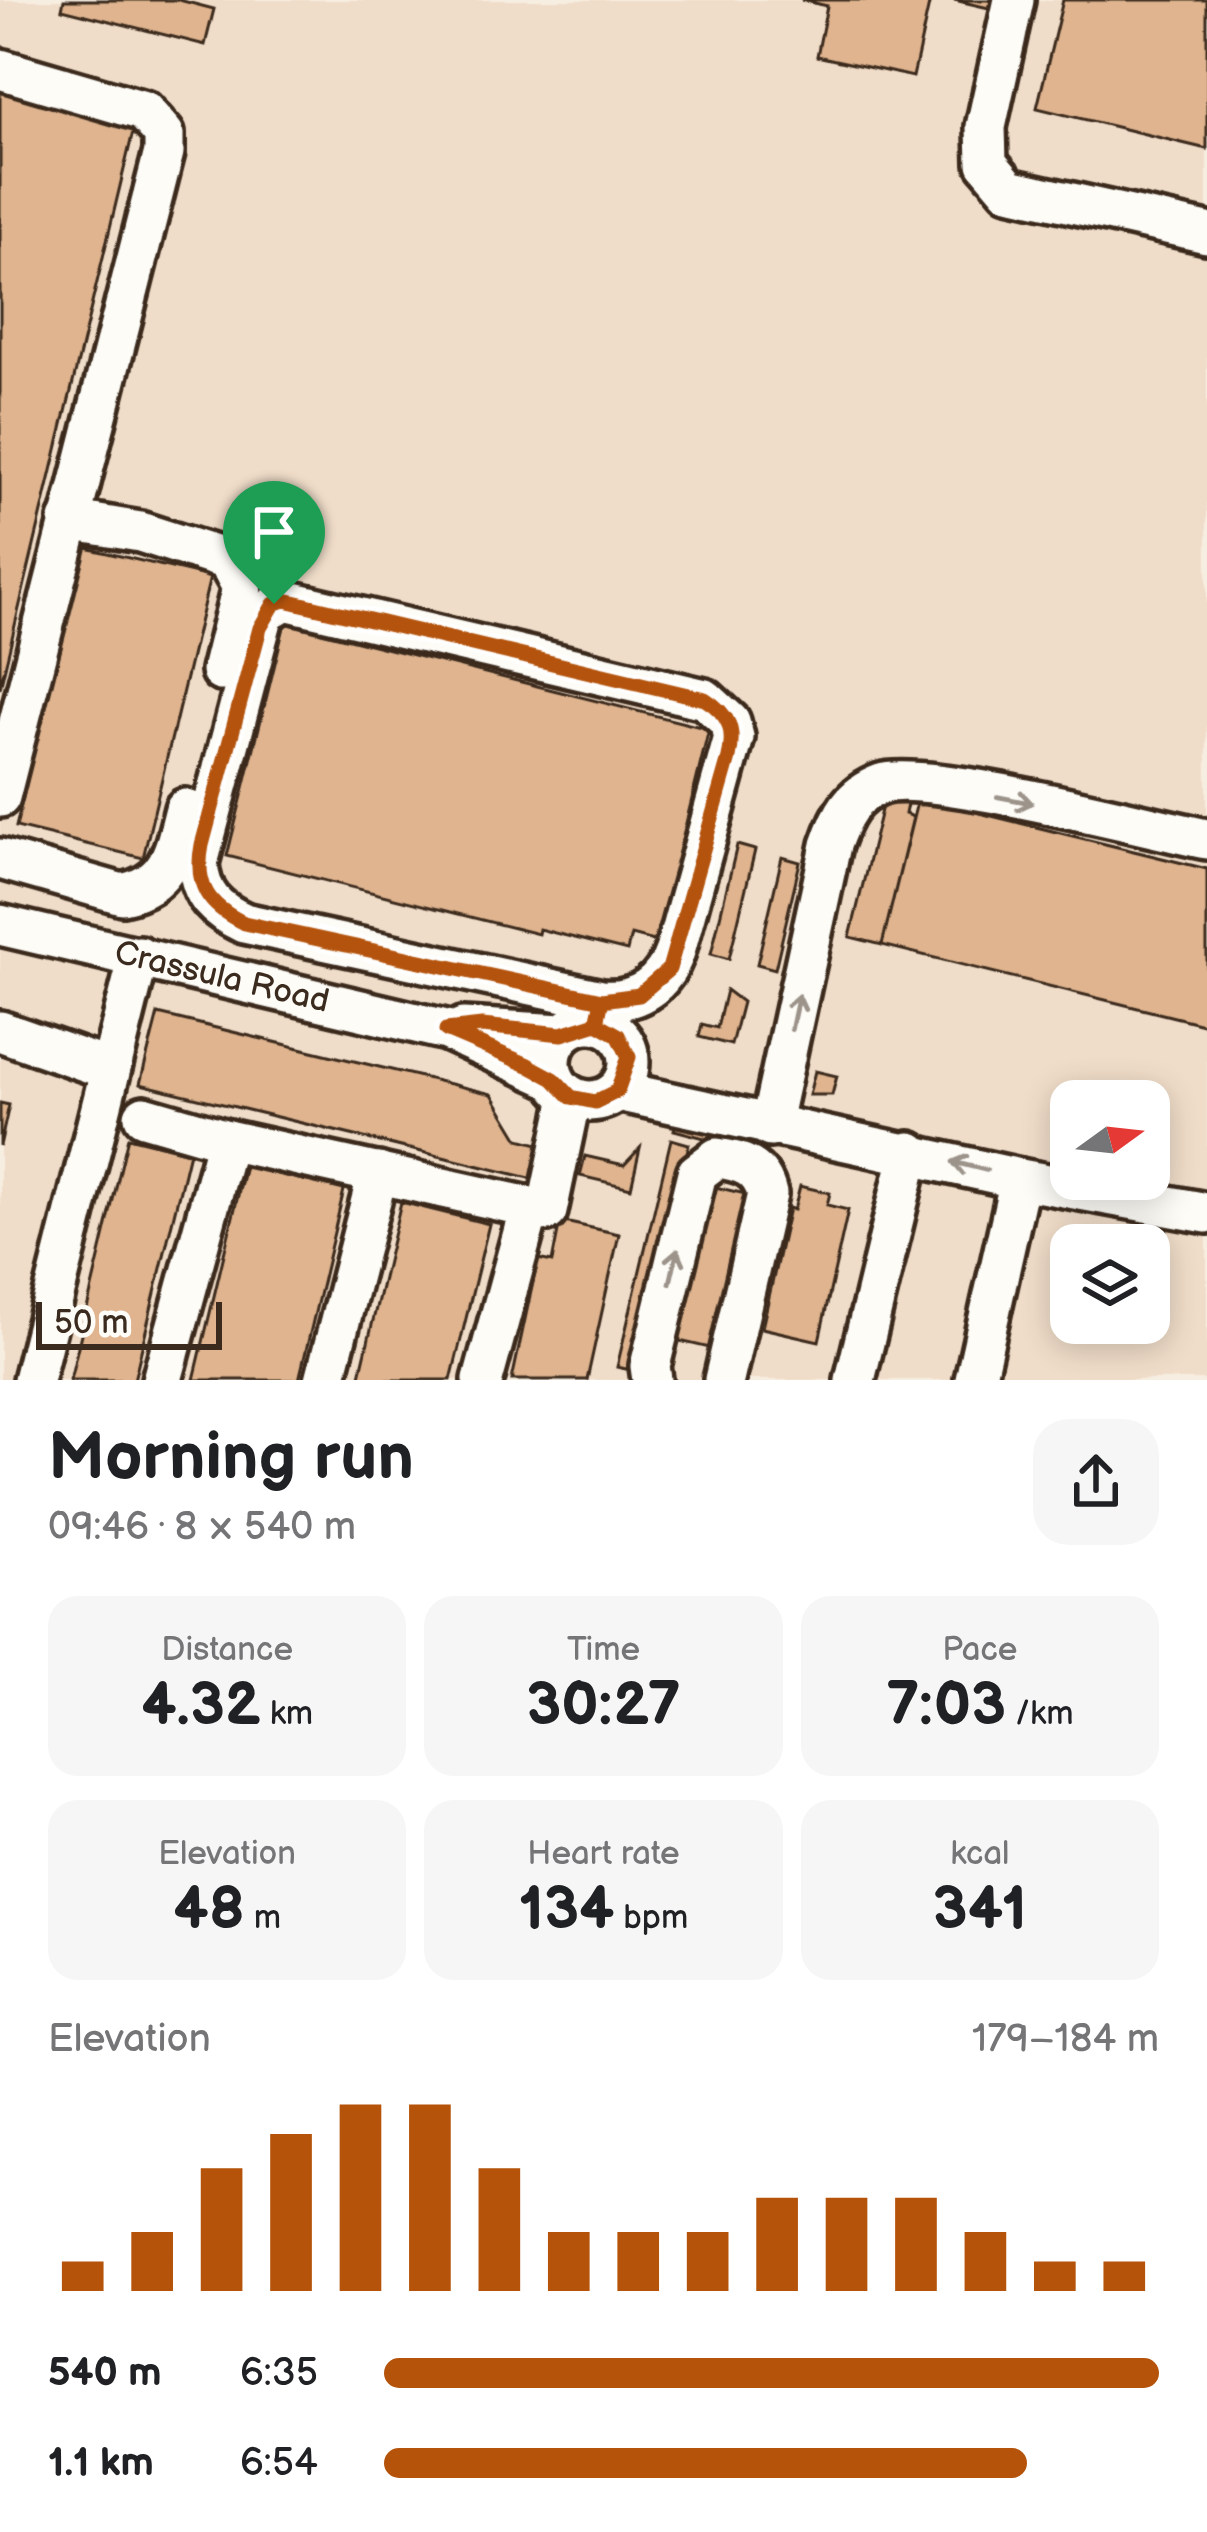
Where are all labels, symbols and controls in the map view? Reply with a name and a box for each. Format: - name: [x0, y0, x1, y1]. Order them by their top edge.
- pin: [223, 481, 325, 604]
- icon: arrive: [241, 499, 307, 565]
- one-way arrow: [994, 790, 1033, 812]
- street label: Crassula Road: [111, 933, 333, 1022]
- one-way arrow: [784, 994, 807, 1032]
- north arrow: [1050, 1080, 1170, 1200]
- map controls: [1050, 1080, 1170, 1344]
- one-way arrow: [950, 1154, 988, 1176]
- button: layers: [1050, 1224, 1170, 1344]
- one-way arrow: [664, 1247, 686, 1285]
- scale bar: [36, 1296, 222, 1349]
- text: 50 m: [54, 1303, 129, 1343]
- text: Morning run: [48, 1419, 414, 1498]
- button: share: [1033, 1419, 1159, 1545]
- text: 09:46 · 8 × 540 m: [48, 1504, 356, 1551]
- text: Distance: [161, 1630, 293, 1670]
- text: Time: [567, 1630, 640, 1670]
- text: Pace: [942, 1630, 1017, 1670]
- text: 4.32: [141, 1670, 261, 1742]
- text: 30:27: [526, 1670, 681, 1742]
- text: 7:03: [886, 1670, 1006, 1742]
- text: km: [261, 1694, 313, 1734]
- text: /km: [1006, 1694, 1073, 1734]
- text: Elevation: [158, 1834, 296, 1874]
- text: Heart rate: [527, 1834, 680, 1874]
- text: kcal: [950, 1834, 1009, 1874]
- text: 48: [173, 1874, 245, 1946]
- text: 134: [519, 1874, 614, 1946]
- text: 341: [933, 1874, 1027, 1946]
- text: m: [245, 1898, 281, 1938]
- text: bpm: [614, 1898, 688, 1938]
- text: Elevation: [48, 2016, 211, 2063]
- text: 179–184 m: [972, 2016, 1159, 2063]
- text: 540 m: [48, 2350, 162, 2397]
- text: 6:35: [240, 2350, 318, 2397]
- text: 1.1 km: [48, 2440, 154, 2487]
- text: 6:54: [240, 2440, 318, 2487]

